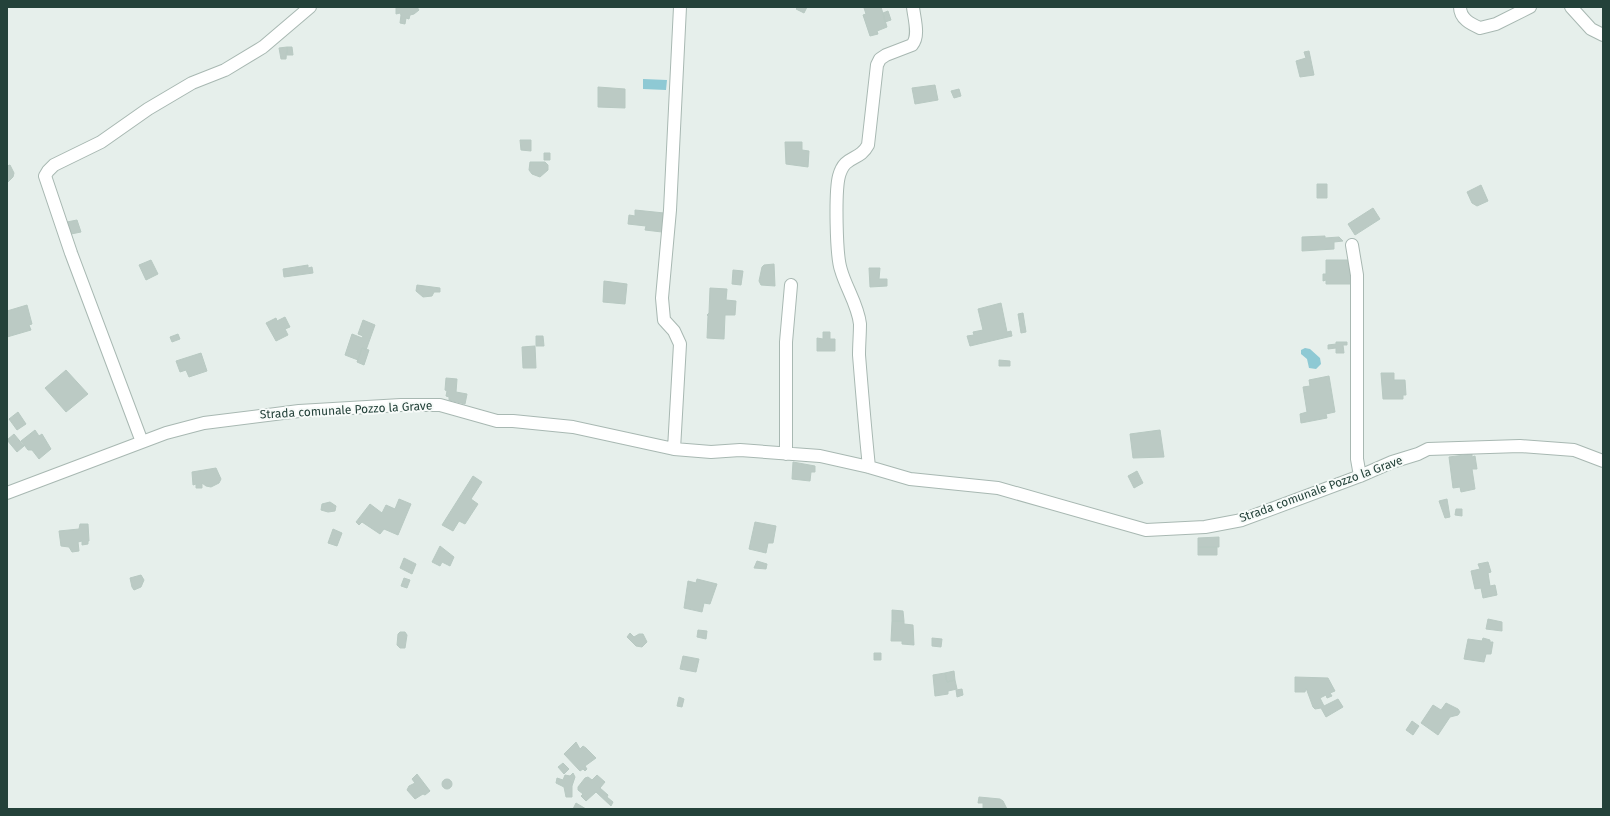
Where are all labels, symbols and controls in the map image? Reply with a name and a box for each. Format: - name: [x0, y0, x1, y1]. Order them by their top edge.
- street label: Strada comunale Pozzo la Grave: [259, 398, 433, 422]
- street label: Strada comunale Pozzo la Grave: [1237, 453, 1405, 525]

